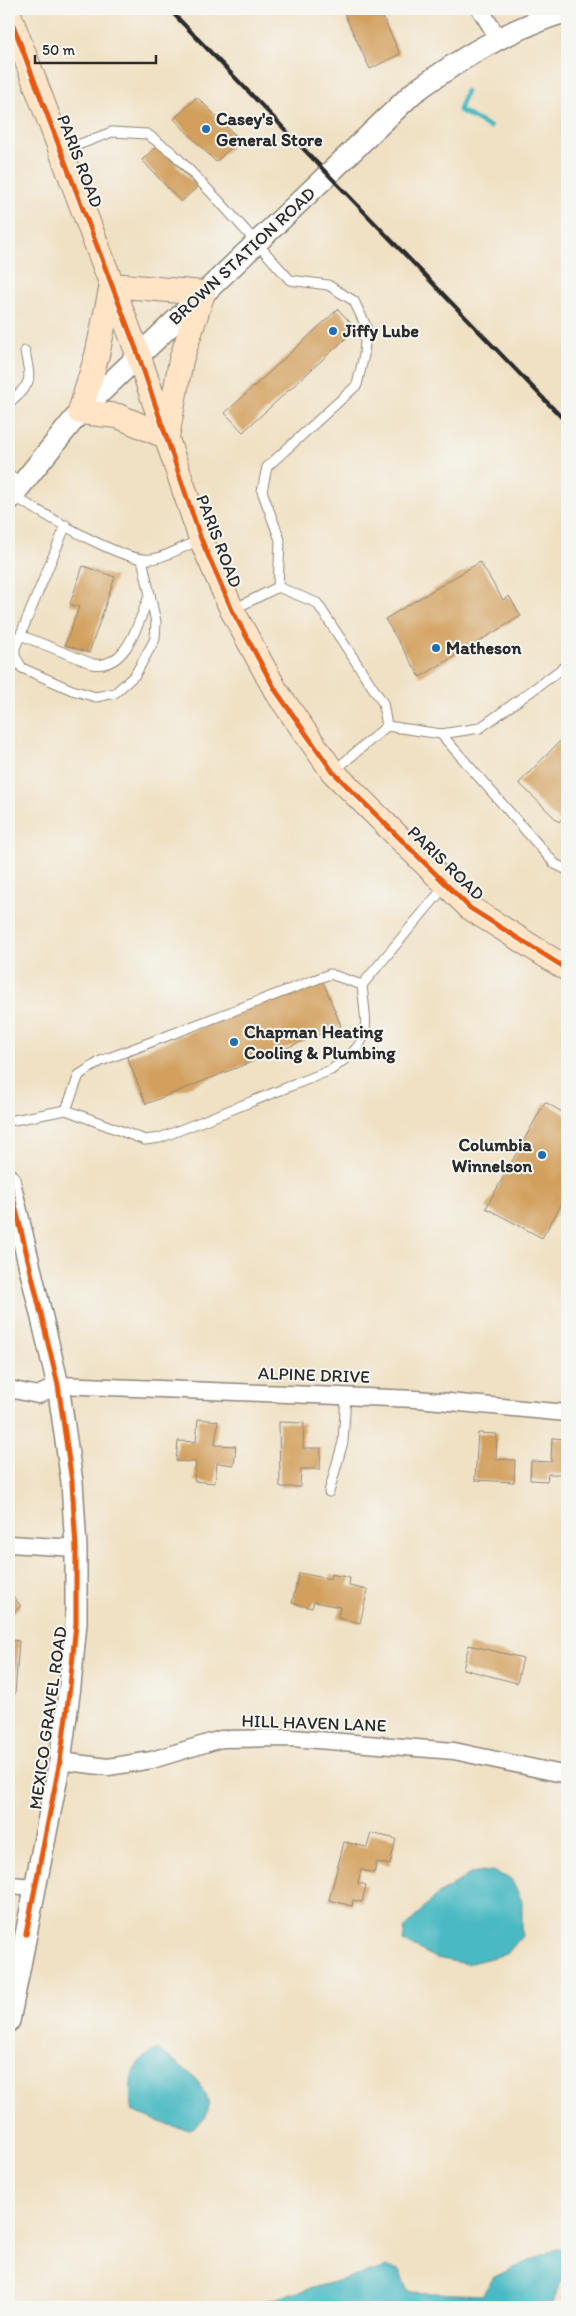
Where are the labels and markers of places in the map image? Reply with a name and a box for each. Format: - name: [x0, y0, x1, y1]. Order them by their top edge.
- place label: Casey's General Store: [216, 108, 323, 151]
- marker: Casey's General Store: [200, 123, 212, 135]
- place label: Jiffy Lube: [342, 320, 419, 342]
- marker: Jiffy Lube: [327, 325, 339, 337]
- place label: Matheson: [446, 637, 522, 659]
- marker: Matheson: [430, 642, 442, 654]
- place label: Chapman Heating Cooling & Plumbing: [244, 1021, 396, 1064]
- marker: Chapman Heating Cooling & Plumbing: [228, 1036, 240, 1048]
- place label: Columbia Winnelson: [452, 1134, 533, 1177]
- marker: Columbia Winnelson: [536, 1149, 548, 1161]

